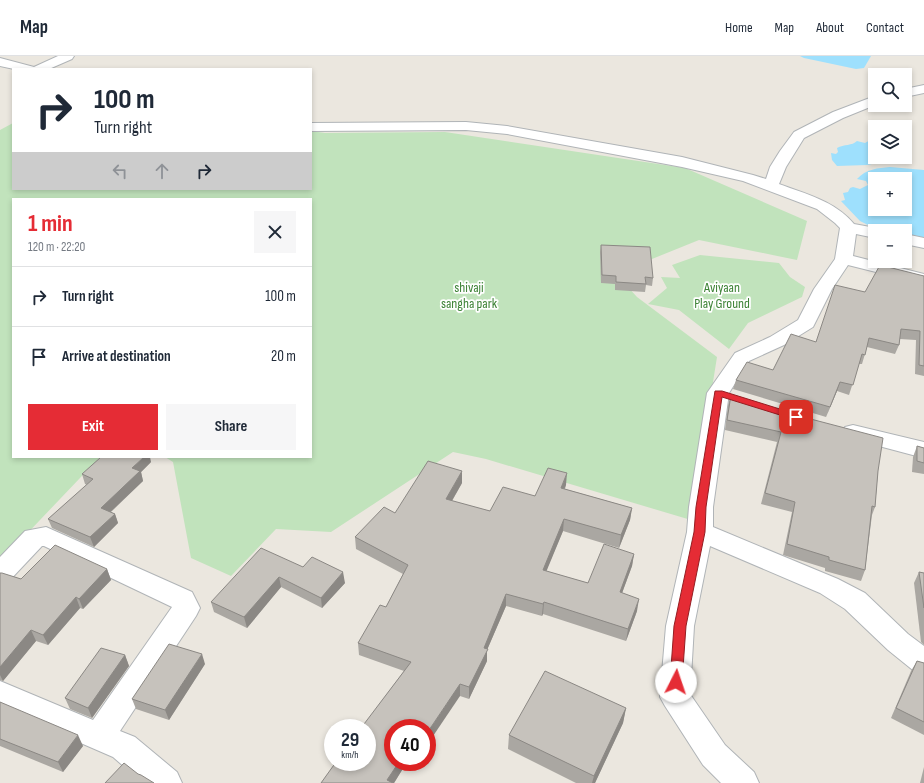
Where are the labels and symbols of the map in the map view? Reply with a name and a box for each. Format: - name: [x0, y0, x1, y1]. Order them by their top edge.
- park label: shivaji sangha park: [441, 279, 498, 312]
- park label: Aviyaan Play Ground: [694, 279, 750, 312]
- pin: [779, 400, 813, 434]
- position arrow: [655, 661, 697, 703]
- speed limit sign: 40: [384, 719, 436, 771]

